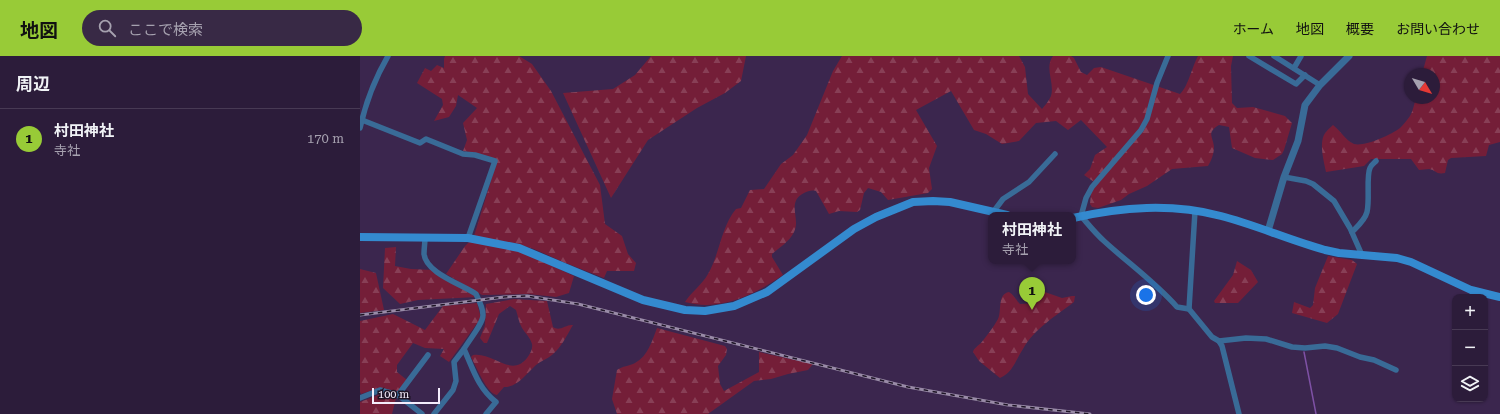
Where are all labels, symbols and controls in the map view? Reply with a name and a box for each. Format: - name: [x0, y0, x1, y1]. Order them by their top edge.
- search box: [82, 10, 362, 46]
- icon: search: [96, 17, 118, 39]
- text: 地図: [20, 19, 58, 42]
- text: ここで検索: [128, 21, 203, 39]
- text: ホーム: [1232, 21, 1274, 37]
- text: 地図: [1296, 21, 1324, 37]
- text: 概要: [1346, 21, 1374, 37]
- text: お問い合わせ: [1396, 21, 1480, 37]
- north arrow: [1404, 68, 1440, 104]
- text: 周辺: [16, 74, 50, 94]
- text: 村田神社: [54, 122, 114, 140]
- text: 1: [25, 131, 33, 146]
- text: 170 m: [307, 131, 344, 146]
- text: 寺社: [54, 143, 80, 158]
- popup: [988, 212, 1076, 264]
- text: 村田神社: [1002, 221, 1062, 239]
- text: 寺社: [1002, 242, 1028, 257]
- pin: 1: [1019, 277, 1045, 310]
- your location: [1136, 285, 1156, 305]
- map controls: [1452, 294, 1488, 402]
- button: +: [1452, 294, 1488, 330]
- button: −: [1452, 330, 1488, 366]
- button: layers: [1452, 366, 1488, 402]
- scale bar: [372, 386, 440, 405]
- text: 100 m: [378, 388, 409, 401]

